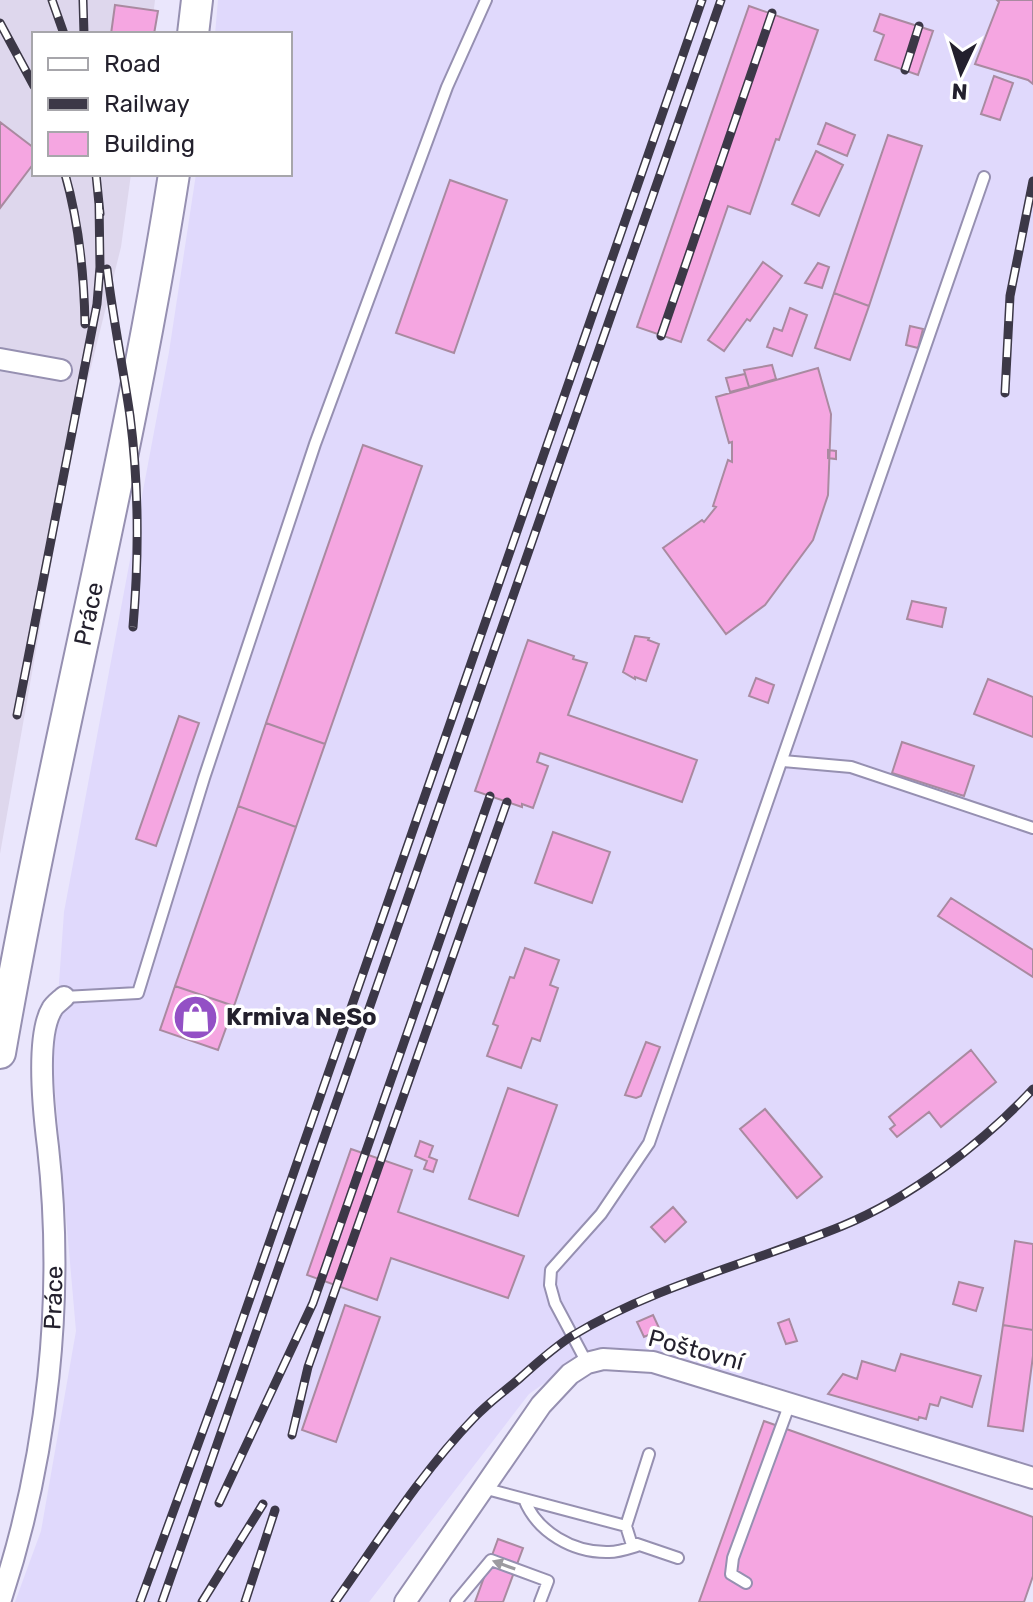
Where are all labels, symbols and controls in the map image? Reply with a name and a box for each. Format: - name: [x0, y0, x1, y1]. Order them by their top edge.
- legend: [32, 32, 292, 176]
- north arrow: [921, 32, 1001, 112]
- text: Road: [104, 50, 161, 78]
- text: N: [951, 77, 968, 105]
- text: Railway: [104, 90, 190, 118]
- text: Building: [104, 130, 195, 158]
- street label: Práce: [68, 580, 109, 648]
- shop icon: Krmiva NeSo: [171, 993, 219, 1041]
- place label: Krmiva NeSo: [226, 1003, 377, 1031]
- street label: Práce: [38, 1265, 68, 1331]
- street label: Poštovní: [645, 1324, 748, 1376]
- one-way arrow: [492, 1558, 516, 1571]

